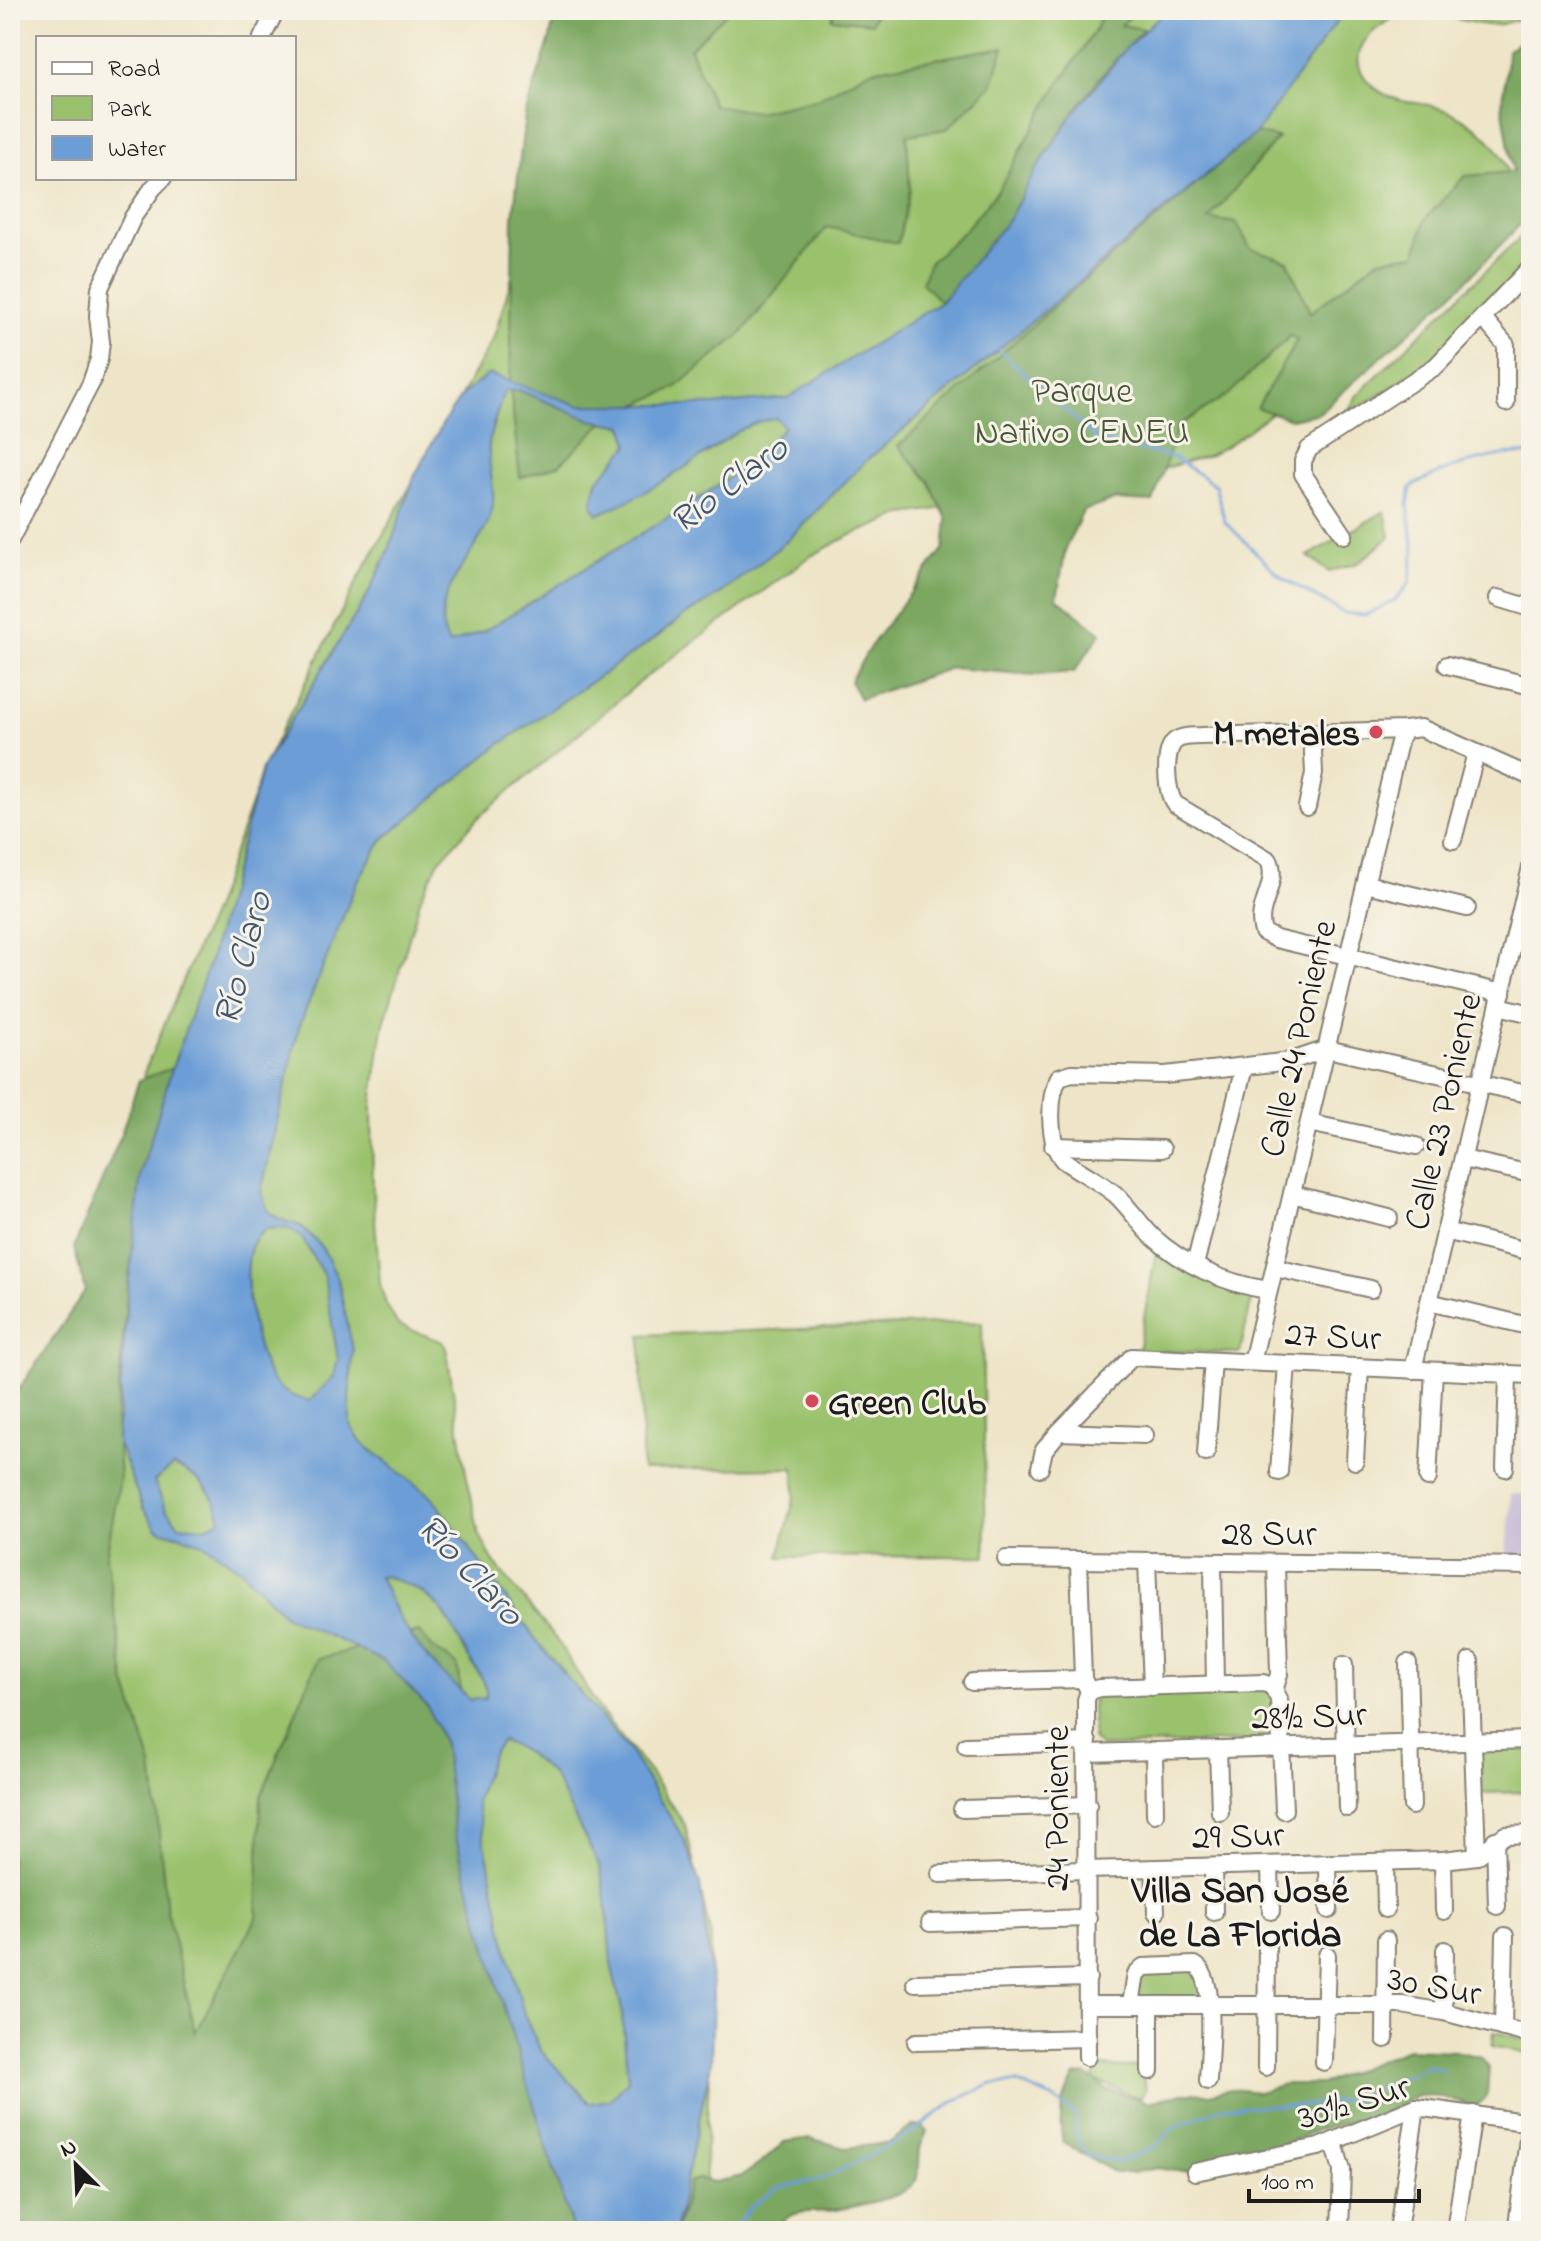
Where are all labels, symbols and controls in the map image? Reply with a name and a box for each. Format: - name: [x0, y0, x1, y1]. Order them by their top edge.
- legend: [36, 36, 296, 180]
- text: Road: [108, 53, 161, 88]
- text: Park: [108, 93, 152, 128]
- text: Water: [108, 133, 166, 168]
- park label: Parque Nativo CENEU: [975, 367, 1189, 461]
- water label: Río Claro: [659, 422, 803, 550]
- place label: M metales: [1213, 710, 1360, 763]
- marker: M metales: [1367, 723, 1385, 741]
- water label: Río Claro: [200, 885, 290, 1032]
- street label: Calle 24 Poniente: [1247, 914, 1354, 1163]
- street label: Calle 23 Poniente: [1392, 987, 1499, 1236]
- street label: 27 Sur: [1283, 1310, 1383, 1368]
- place label: Green Club: [828, 1379, 986, 1432]
- marker: Green Club: [803, 1392, 821, 1410]
- water label: Río Claro: [402, 1503, 537, 1642]
- street label: 28 Sur: [1221, 1510, 1317, 1563]
- street label: 28½ Sur: [1251, 1690, 1369, 1747]
- street label: 24 Poniente: [1033, 1724, 1086, 1891]
- street label: 29 Sur: [1191, 1810, 1286, 1867]
- district label: Villa San José de La Florida: [1130, 1865, 1350, 1965]
- street label: 30 Sur: [1383, 1954, 1486, 2023]
- street label: 30½ Sur: [1292, 2062, 1418, 2146]
- north arrow: [36, 2125, 116, 2205]
- text: N: [56, 2132, 82, 2167]
- scale bar: [1249, 2153, 1419, 2203]
- text: 100 m: [1261, 2166, 1314, 2201]

